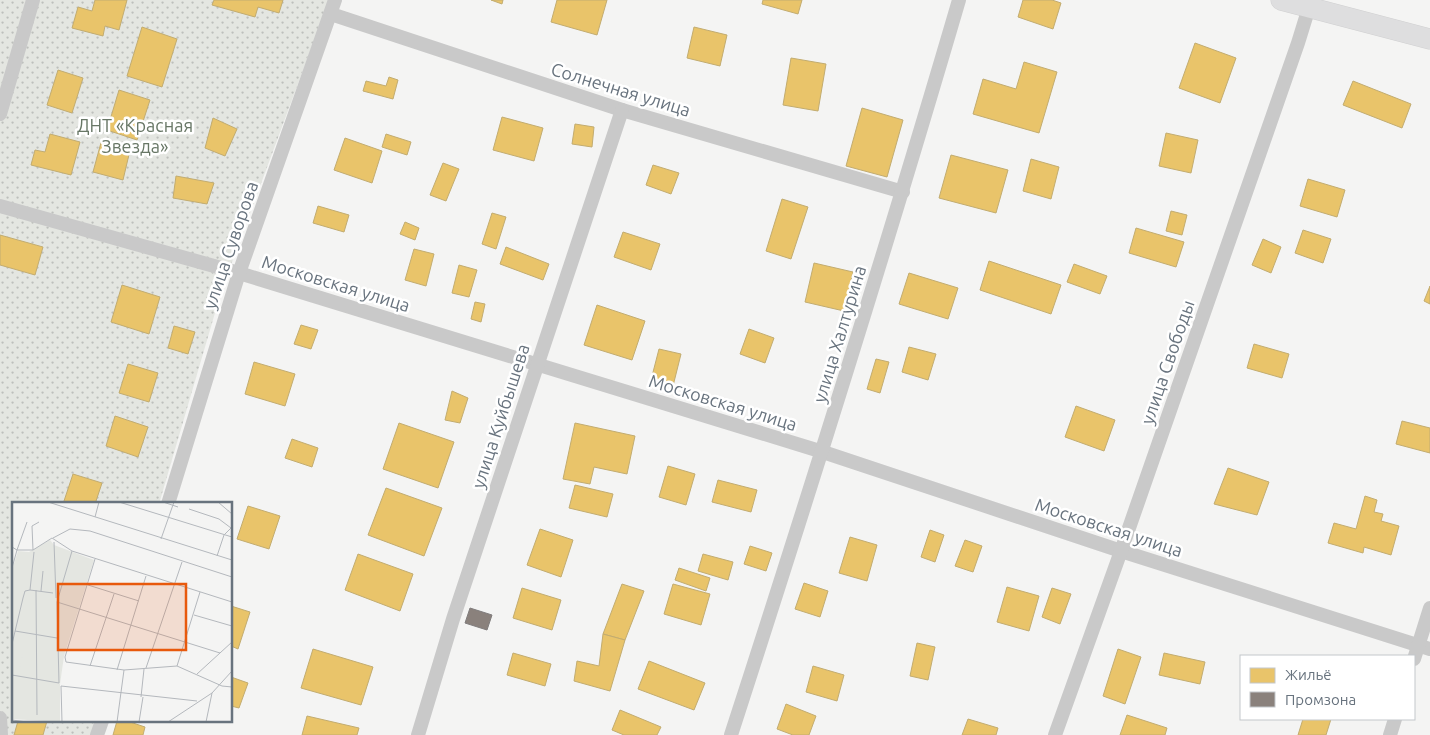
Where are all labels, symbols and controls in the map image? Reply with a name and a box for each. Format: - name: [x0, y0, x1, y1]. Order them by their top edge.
- street label: Солнечная улица: [549, 58, 693, 120]
- park label: ДНТ «Красная Звезда»: [77, 115, 193, 156]
- street label: улица Суворова: [199, 178, 261, 312]
- street label: Московская улица: [260, 251, 412, 315]
- street label: улица Халтурина: [809, 263, 869, 405]
- street label: улица Свободы: [1136, 297, 1198, 427]
- street label: улица Куйбышева: [467, 341, 533, 491]
- street label: Московская улица: [647, 370, 799, 434]
- street label: Московская улица: [1033, 494, 1185, 560]
- inset map: [12, 502, 232, 722]
- legend: [1240, 655, 1415, 720]
- text: Жильё: [1285, 666, 1332, 683]
- text: Промзона: [1285, 691, 1356, 708]

